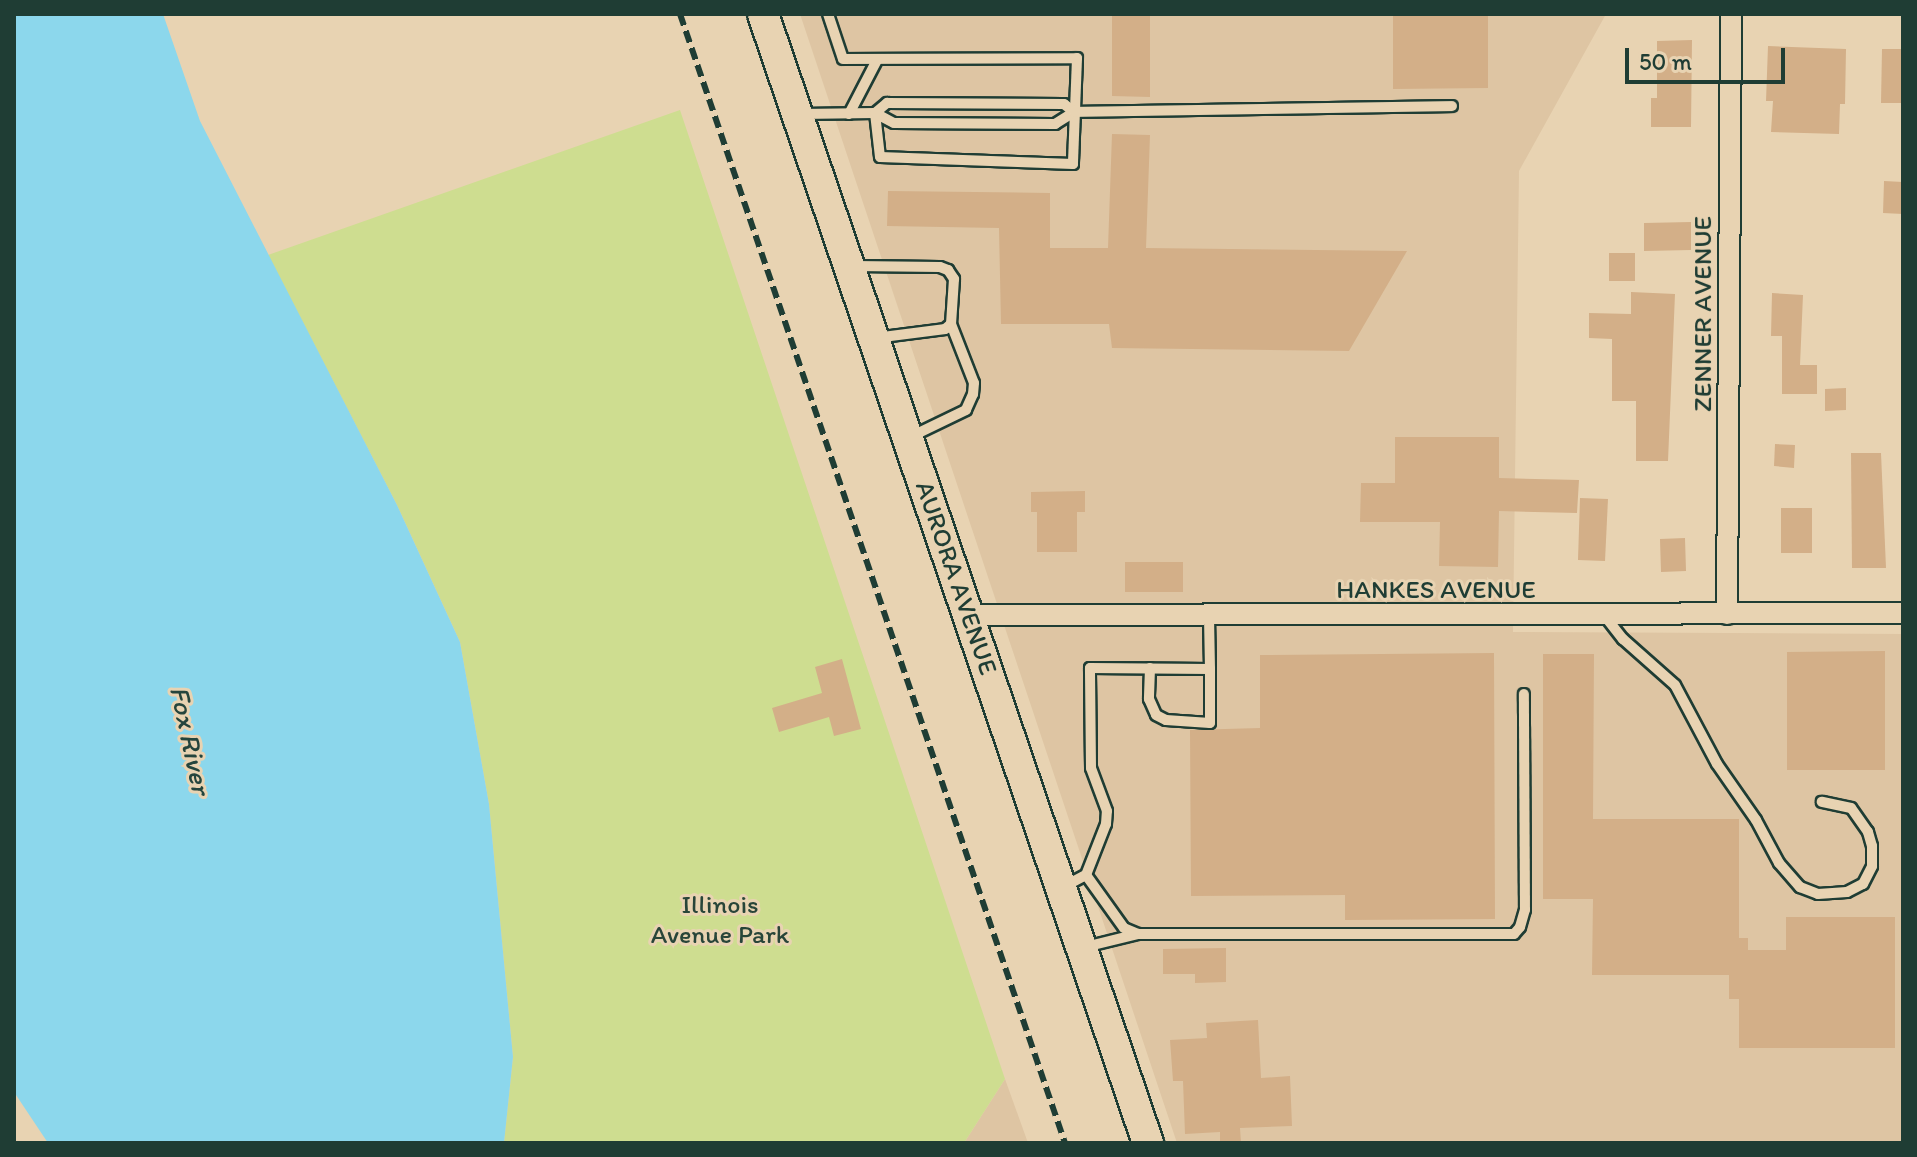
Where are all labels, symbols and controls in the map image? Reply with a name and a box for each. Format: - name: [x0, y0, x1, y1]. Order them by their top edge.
- scale bar: [1629, 32, 1789, 82]
- text: 50 m: [1639, 47, 1692, 76]
- street label: ZENNER AVENUE: [1687, 216, 1719, 412]
- street label: AURORA AVENUE: [908, 478, 1004, 678]
- street label: HANKES AVENUE: [1337, 574, 1535, 606]
- water label: Fox River: [163, 683, 219, 797]
- park label: Illinois Avenue Park: [651, 889, 789, 950]

